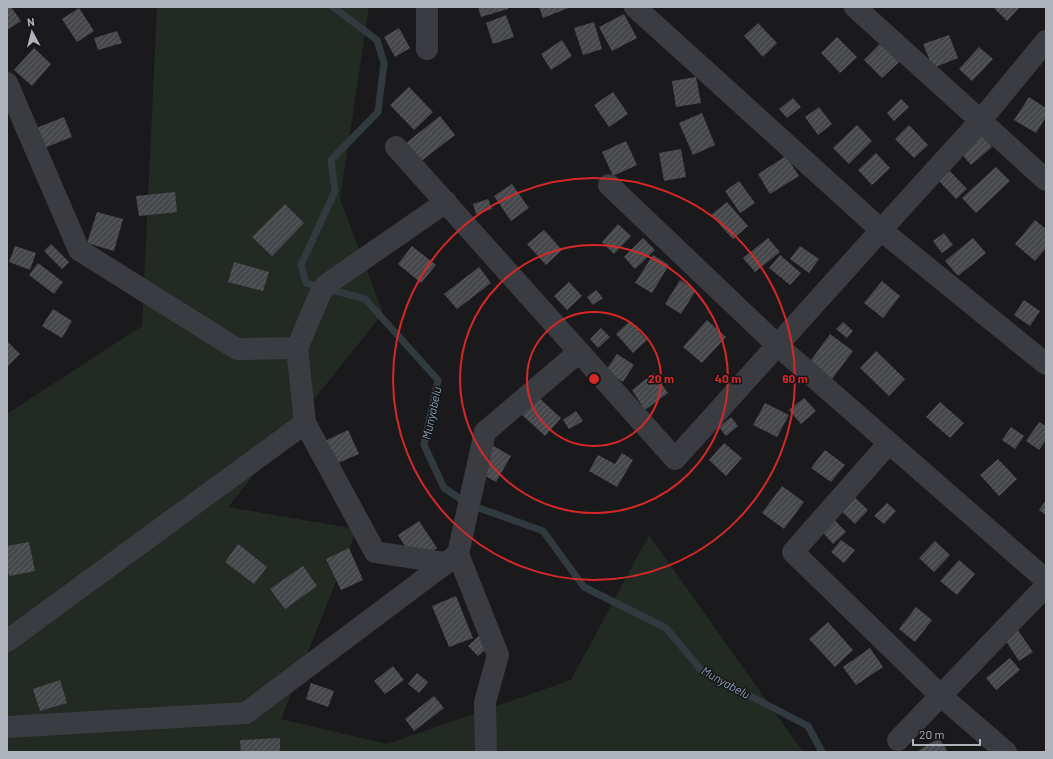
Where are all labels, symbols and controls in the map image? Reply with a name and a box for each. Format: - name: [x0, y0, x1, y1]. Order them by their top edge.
- north arrow: [12, 12, 52, 52]
- text: N: [26, 15, 35, 28]
- text: 20 m: [648, 371, 674, 385]
- text: 40 m: [715, 371, 741, 385]
- text: 60 m: [782, 371, 808, 385]
- centre of rings: [587, 372, 601, 386]
- water label: Munyabelu: [419, 385, 443, 441]
- water label: Munyabelu: [699, 663, 753, 701]
- scale bar: [913, 721, 980, 747]
- text: 20 m: [919, 727, 945, 741]

